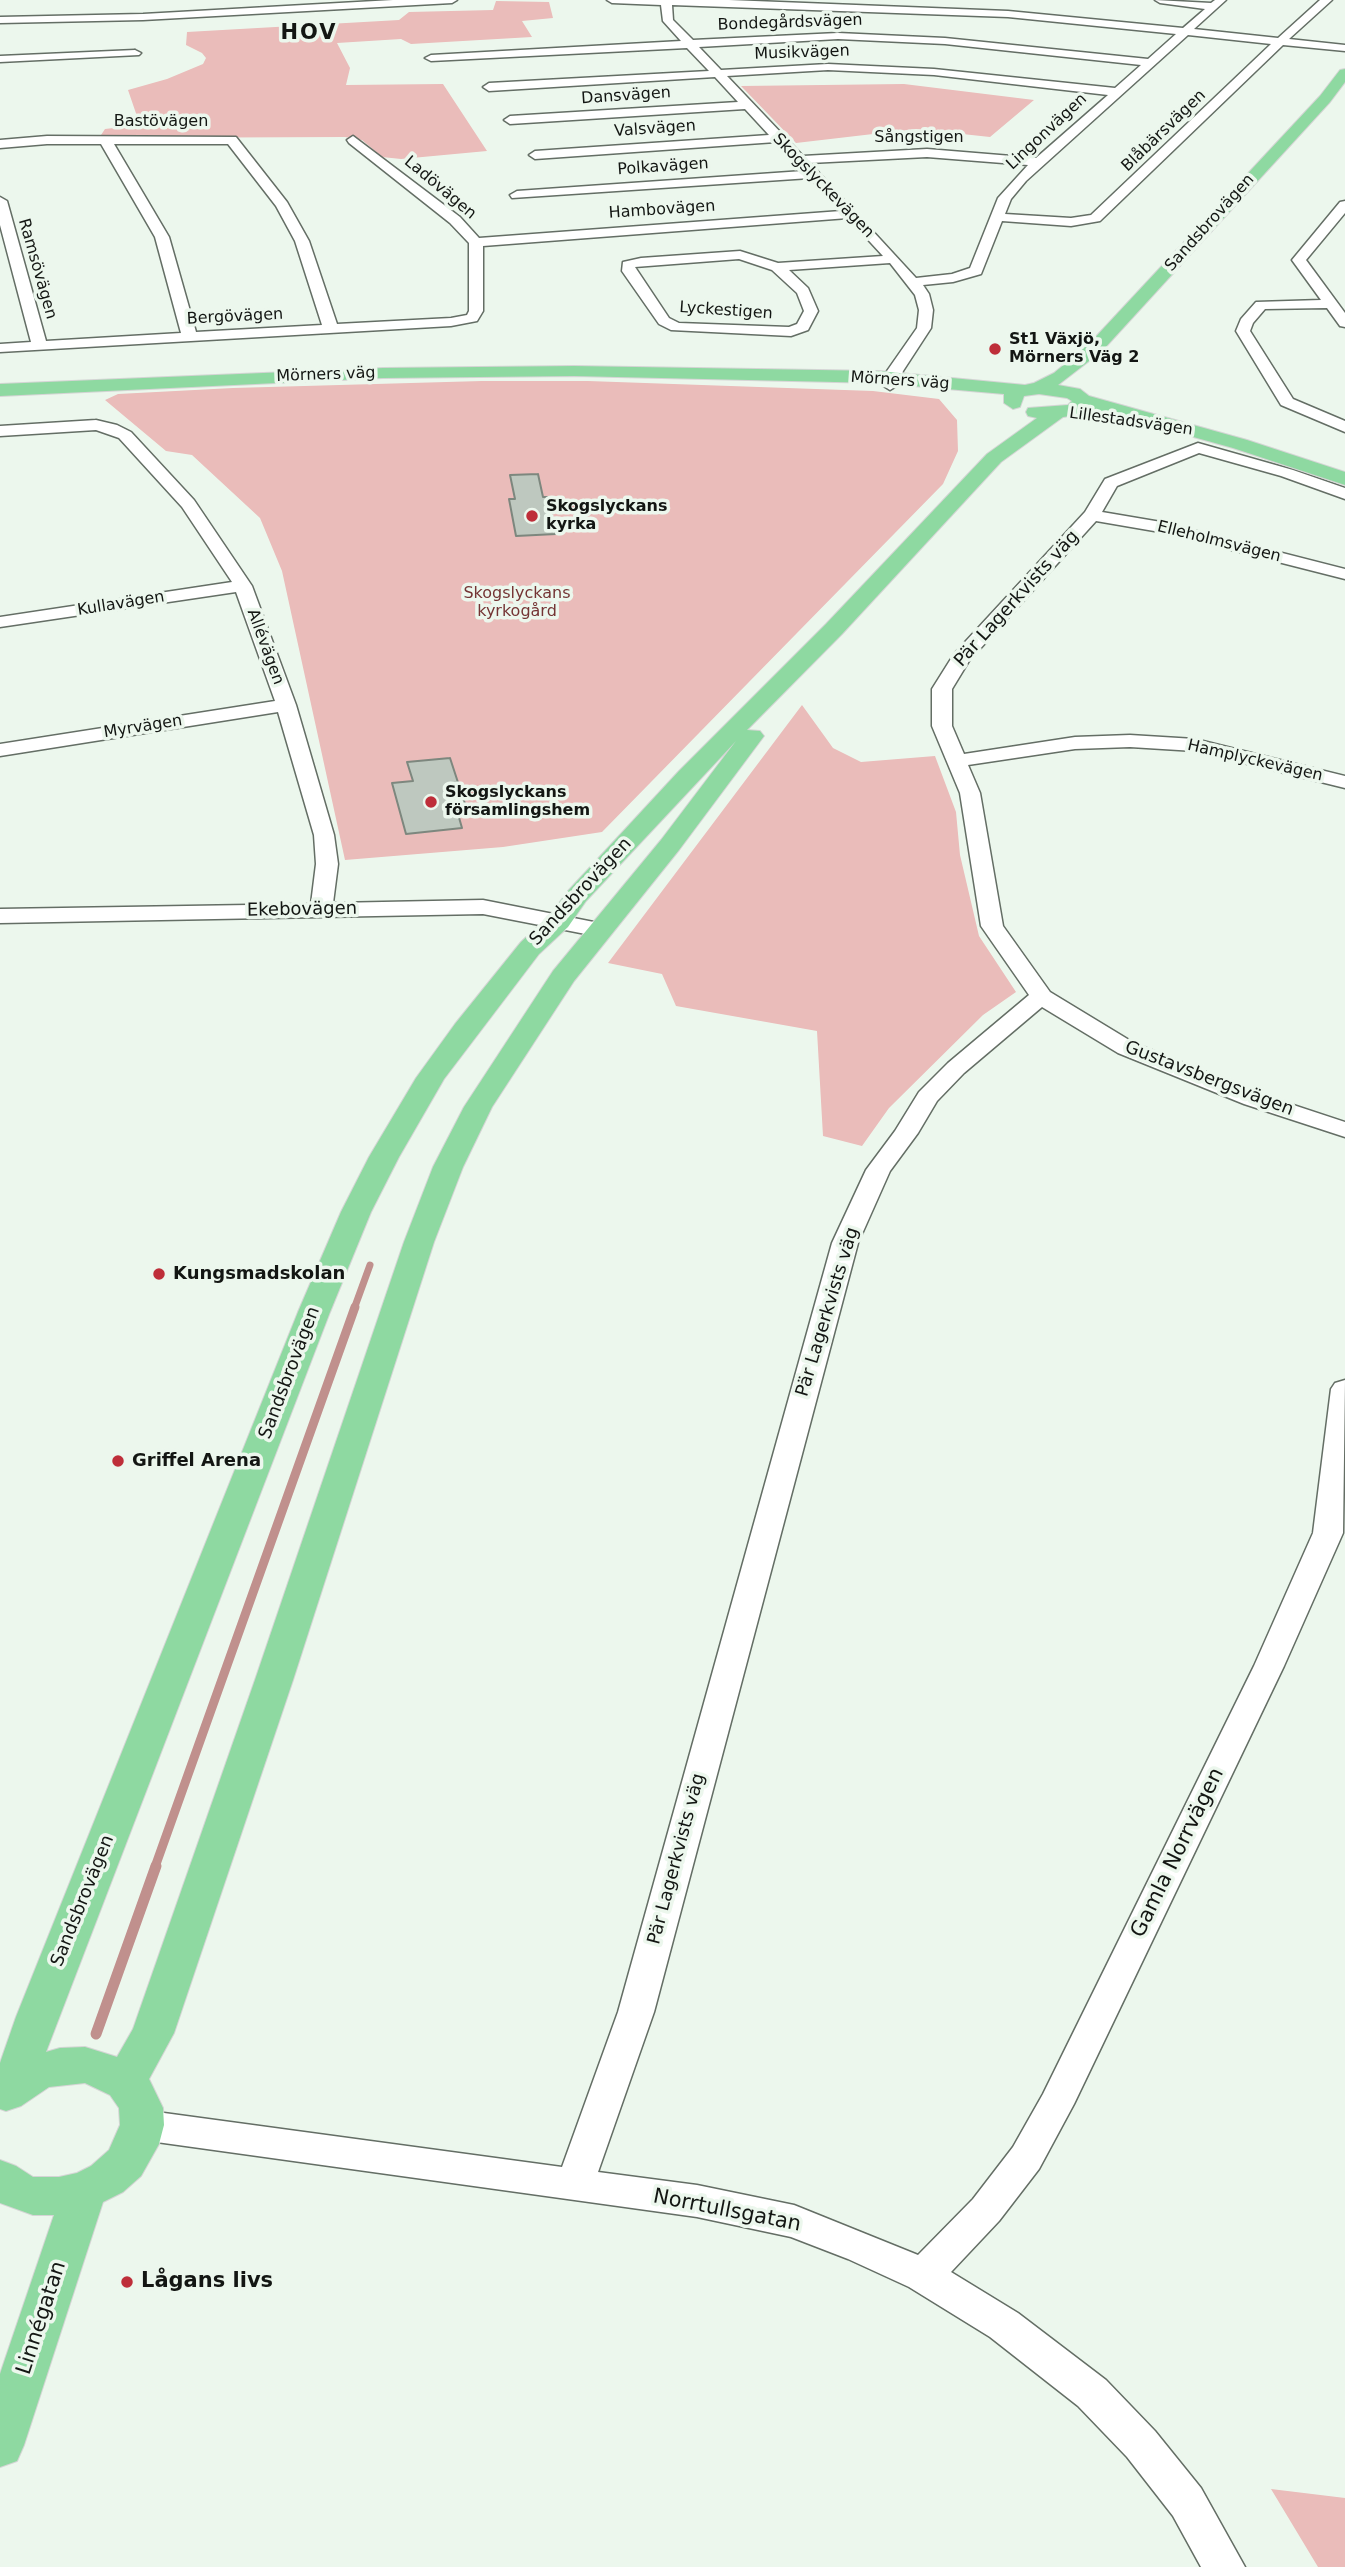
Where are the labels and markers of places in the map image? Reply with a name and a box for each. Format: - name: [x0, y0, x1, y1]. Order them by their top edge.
- place label: St1 Växjö, Mörners Väg 2: [1009, 330, 1139, 368]
- marker: St1 Växjö, Mörners Väg 2: [987, 341, 1003, 357]
- place label: Skogslyckans kyrka: [546, 497, 667, 535]
- marker: Skogslyckans kyrka: [524, 508, 540, 524]
- place label: Skogslyckans församlingshem: [445, 783, 590, 821]
- marker: Skogslyckans församlingshem: [423, 794, 439, 810]
- place label: Kungsmadskolan: [173, 1263, 345, 1285]
- marker: Kungsmadskolan: [151, 1266, 167, 1282]
- place label: Griffel Arena: [132, 1450, 261, 1472]
- marker: Griffel Arena: [110, 1453, 126, 1469]
- place label: Lågans livs: [141, 2269, 273, 2295]
- marker: Lågans livs: [119, 2274, 135, 2290]

